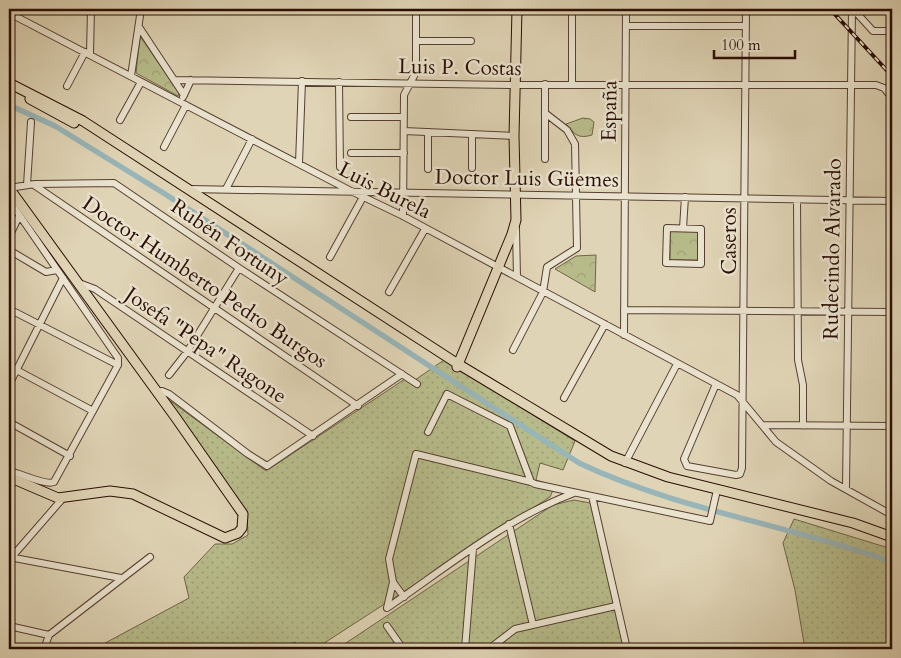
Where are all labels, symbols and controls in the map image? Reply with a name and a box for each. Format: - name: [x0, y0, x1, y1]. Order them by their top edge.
- scale bar: [714, 28, 795, 60]
- text: 100 m: [721, 35, 761, 55]
- street label: Luis P. Costas: [398, 52, 522, 83]
- street label: España: [594, 80, 625, 142]
- street label: Luis Burela: [334, 155, 436, 226]
- street label: Rudecindo Alvarado: [816, 158, 849, 340]
- street label: Doctor Luis Güemes: [435, 162, 619, 195]
- street label: Doctor Humberto Pedro Burgos: [77, 189, 333, 375]
- street label: Rubén Fortuny: [165, 192, 294, 293]
- street label: Caseros: [715, 207, 744, 275]
- street label: Josefa "Pepa" Ragone: [117, 279, 292, 410]

